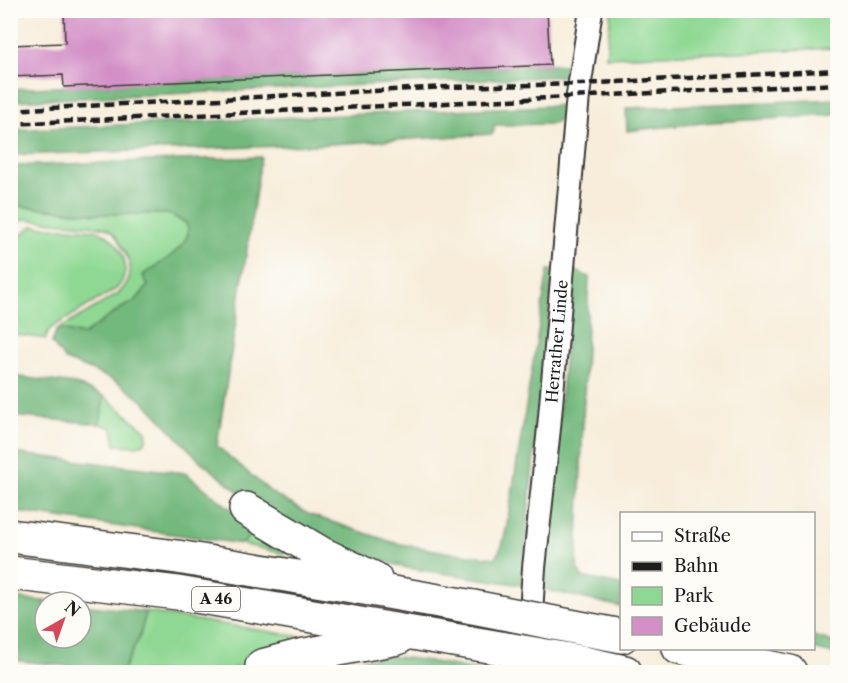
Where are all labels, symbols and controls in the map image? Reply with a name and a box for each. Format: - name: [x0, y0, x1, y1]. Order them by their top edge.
- street label: Herrather Linde: [541, 279, 572, 404]
- legend: [620, 512, 815, 650]
- text: Straße: [674, 525, 731, 547]
- text: Bahn: [674, 555, 719, 577]
- text: Park: [674, 585, 715, 607]
- road number: A 46: [192, 587, 240, 611]
- north arrow: [33, 590, 93, 650]
- text: N: [61, 596, 84, 621]
- text: Gebäude: [674, 615, 751, 637]

